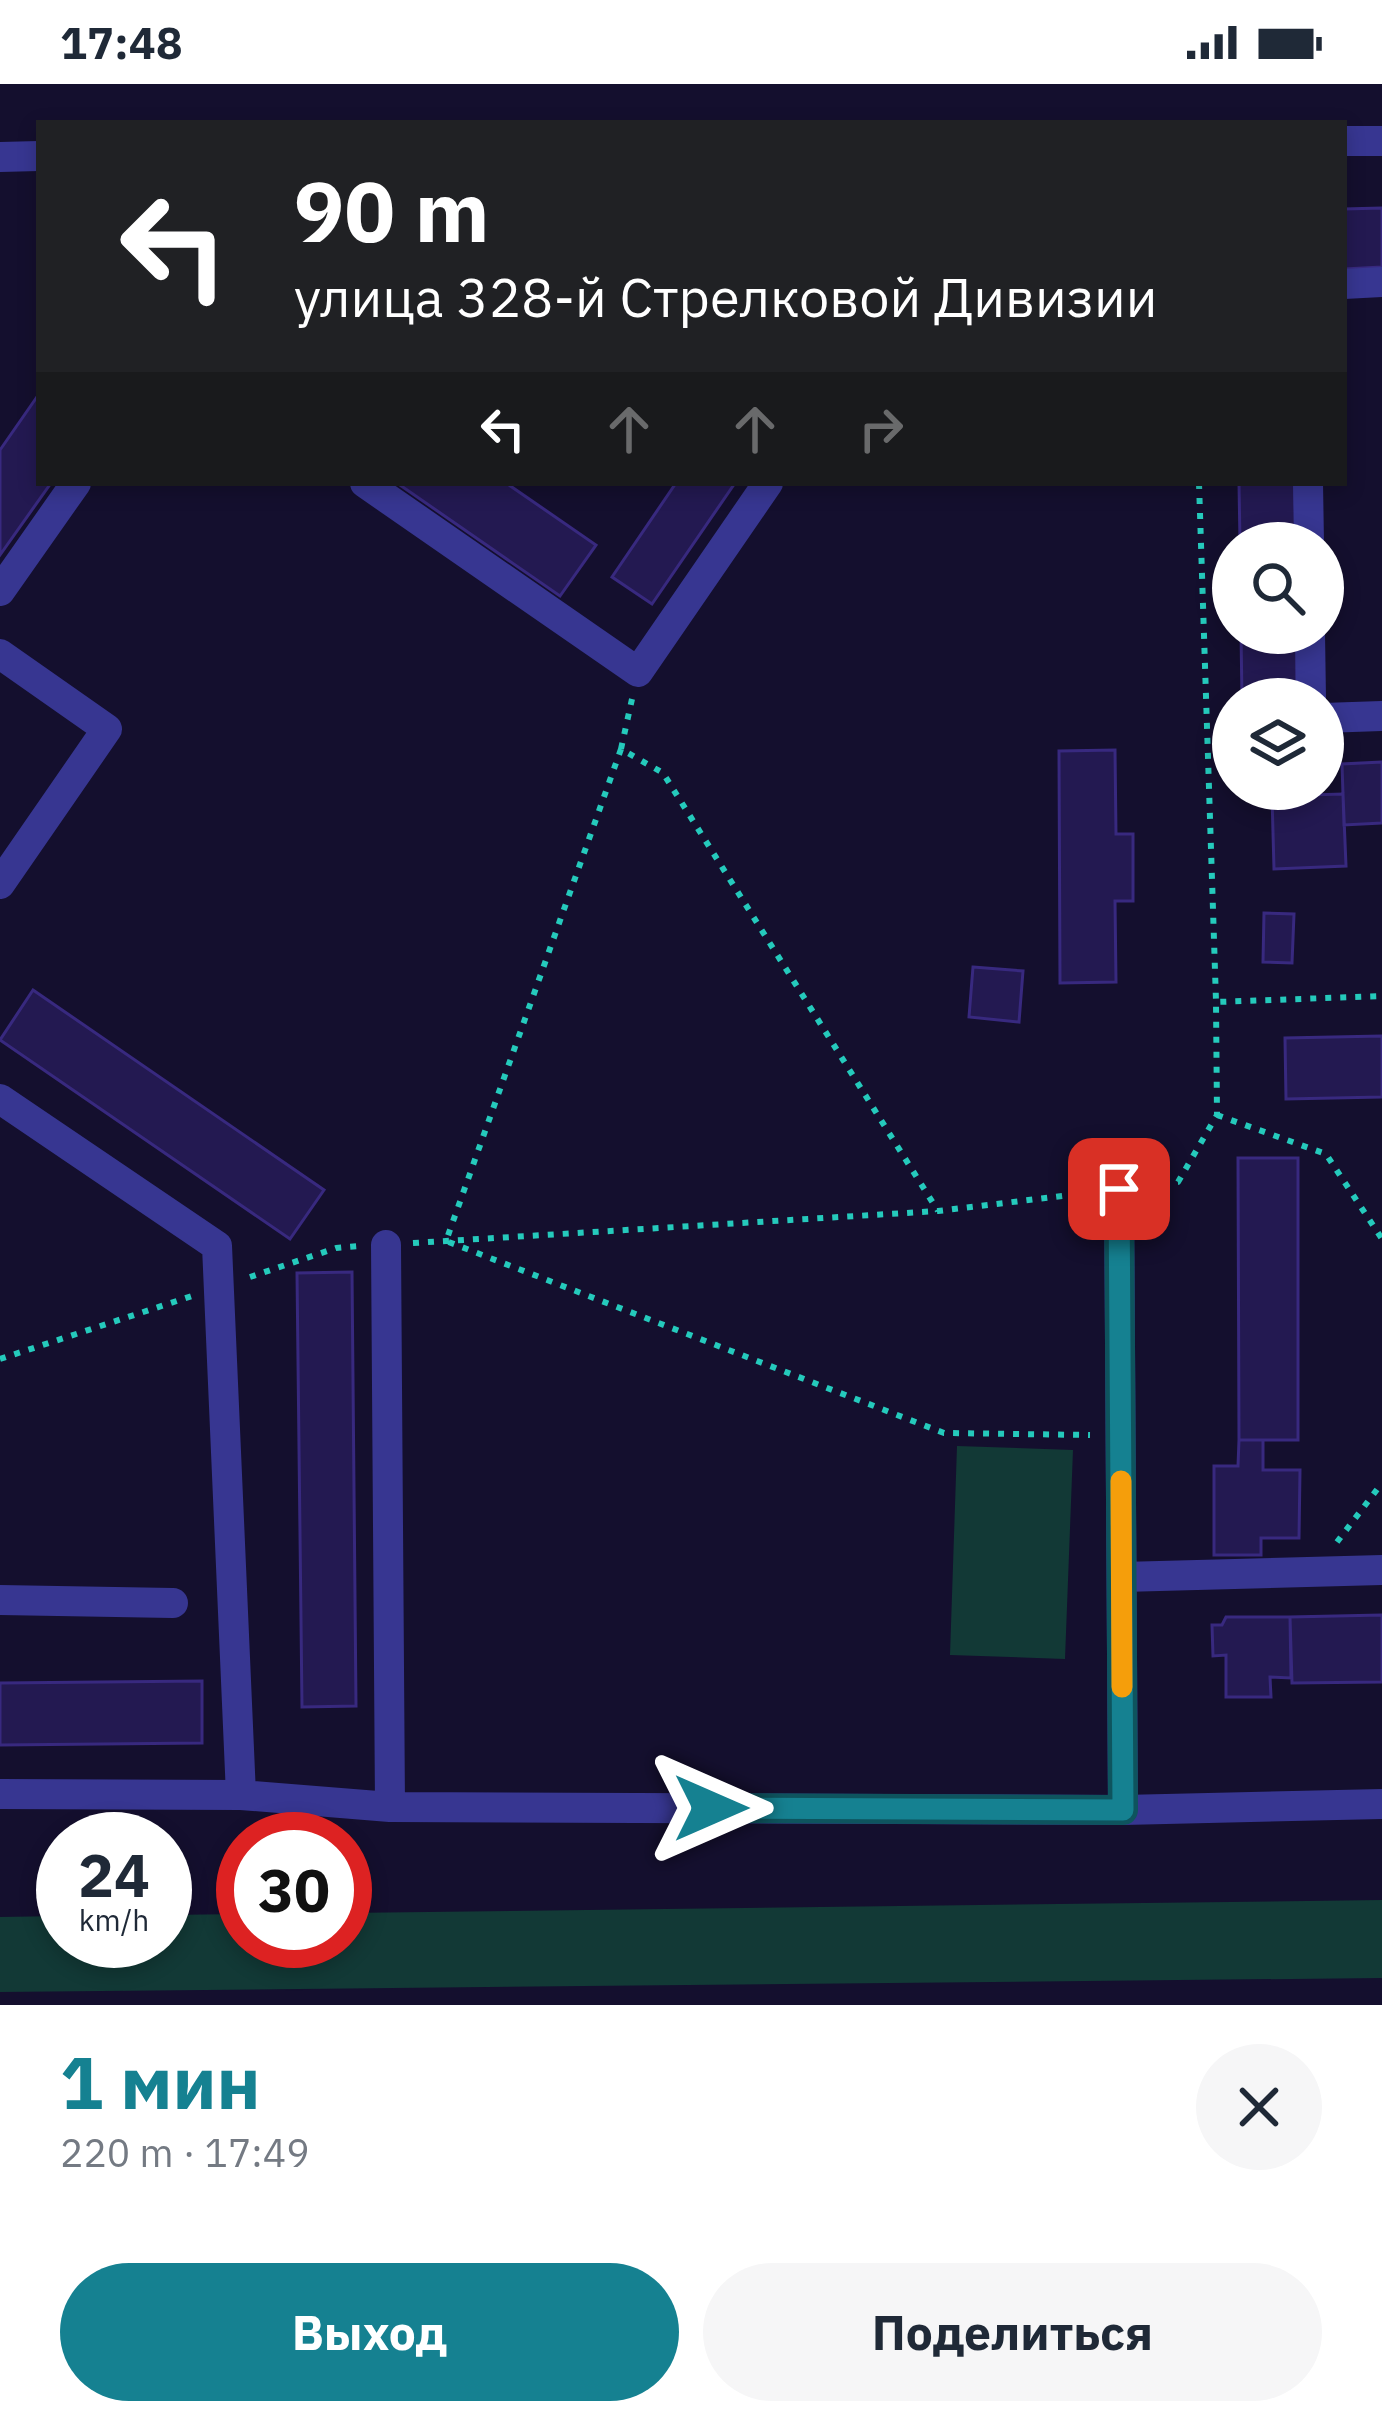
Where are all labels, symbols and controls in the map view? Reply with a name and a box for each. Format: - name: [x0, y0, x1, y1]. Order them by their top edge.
- text: 17:48: [60, 13, 183, 71]
- text: 90 m: [294, 156, 490, 265]
- icon: left: [96, 168, 252, 324]
- text: улица 328-й Стрелковой Дивизии: [294, 262, 1157, 332]
- icon: left: [470, 396, 536, 462]
- icon: ahead: [596, 396, 662, 462]
- icon: ahead: [722, 396, 788, 462]
- icon: right: [848, 396, 914, 462]
- map controls: [1212, 522, 1344, 810]
- button: search: [1212, 522, 1344, 654]
- button: layers: [1212, 678, 1344, 810]
- pin: [1068, 1138, 1170, 1240]
- icon: arrive: [1086, 1156, 1152, 1222]
- position arrow: [648, 1745, 774, 1871]
- speed limit sign: 30: [216, 1812, 372, 1968]
- text: 24: [78, 1835, 150, 1914]
- text: km/h: [79, 1900, 149, 1939]
- text: 1 мин: [60, 2035, 261, 2129]
- button: close: [1196, 2044, 1322, 2170]
- text: 220 m · 17:49: [60, 2127, 310, 2178]
- button: Выход: [60, 2263, 679, 2401]
- button: Поделиться: [703, 2263, 1322, 2401]

